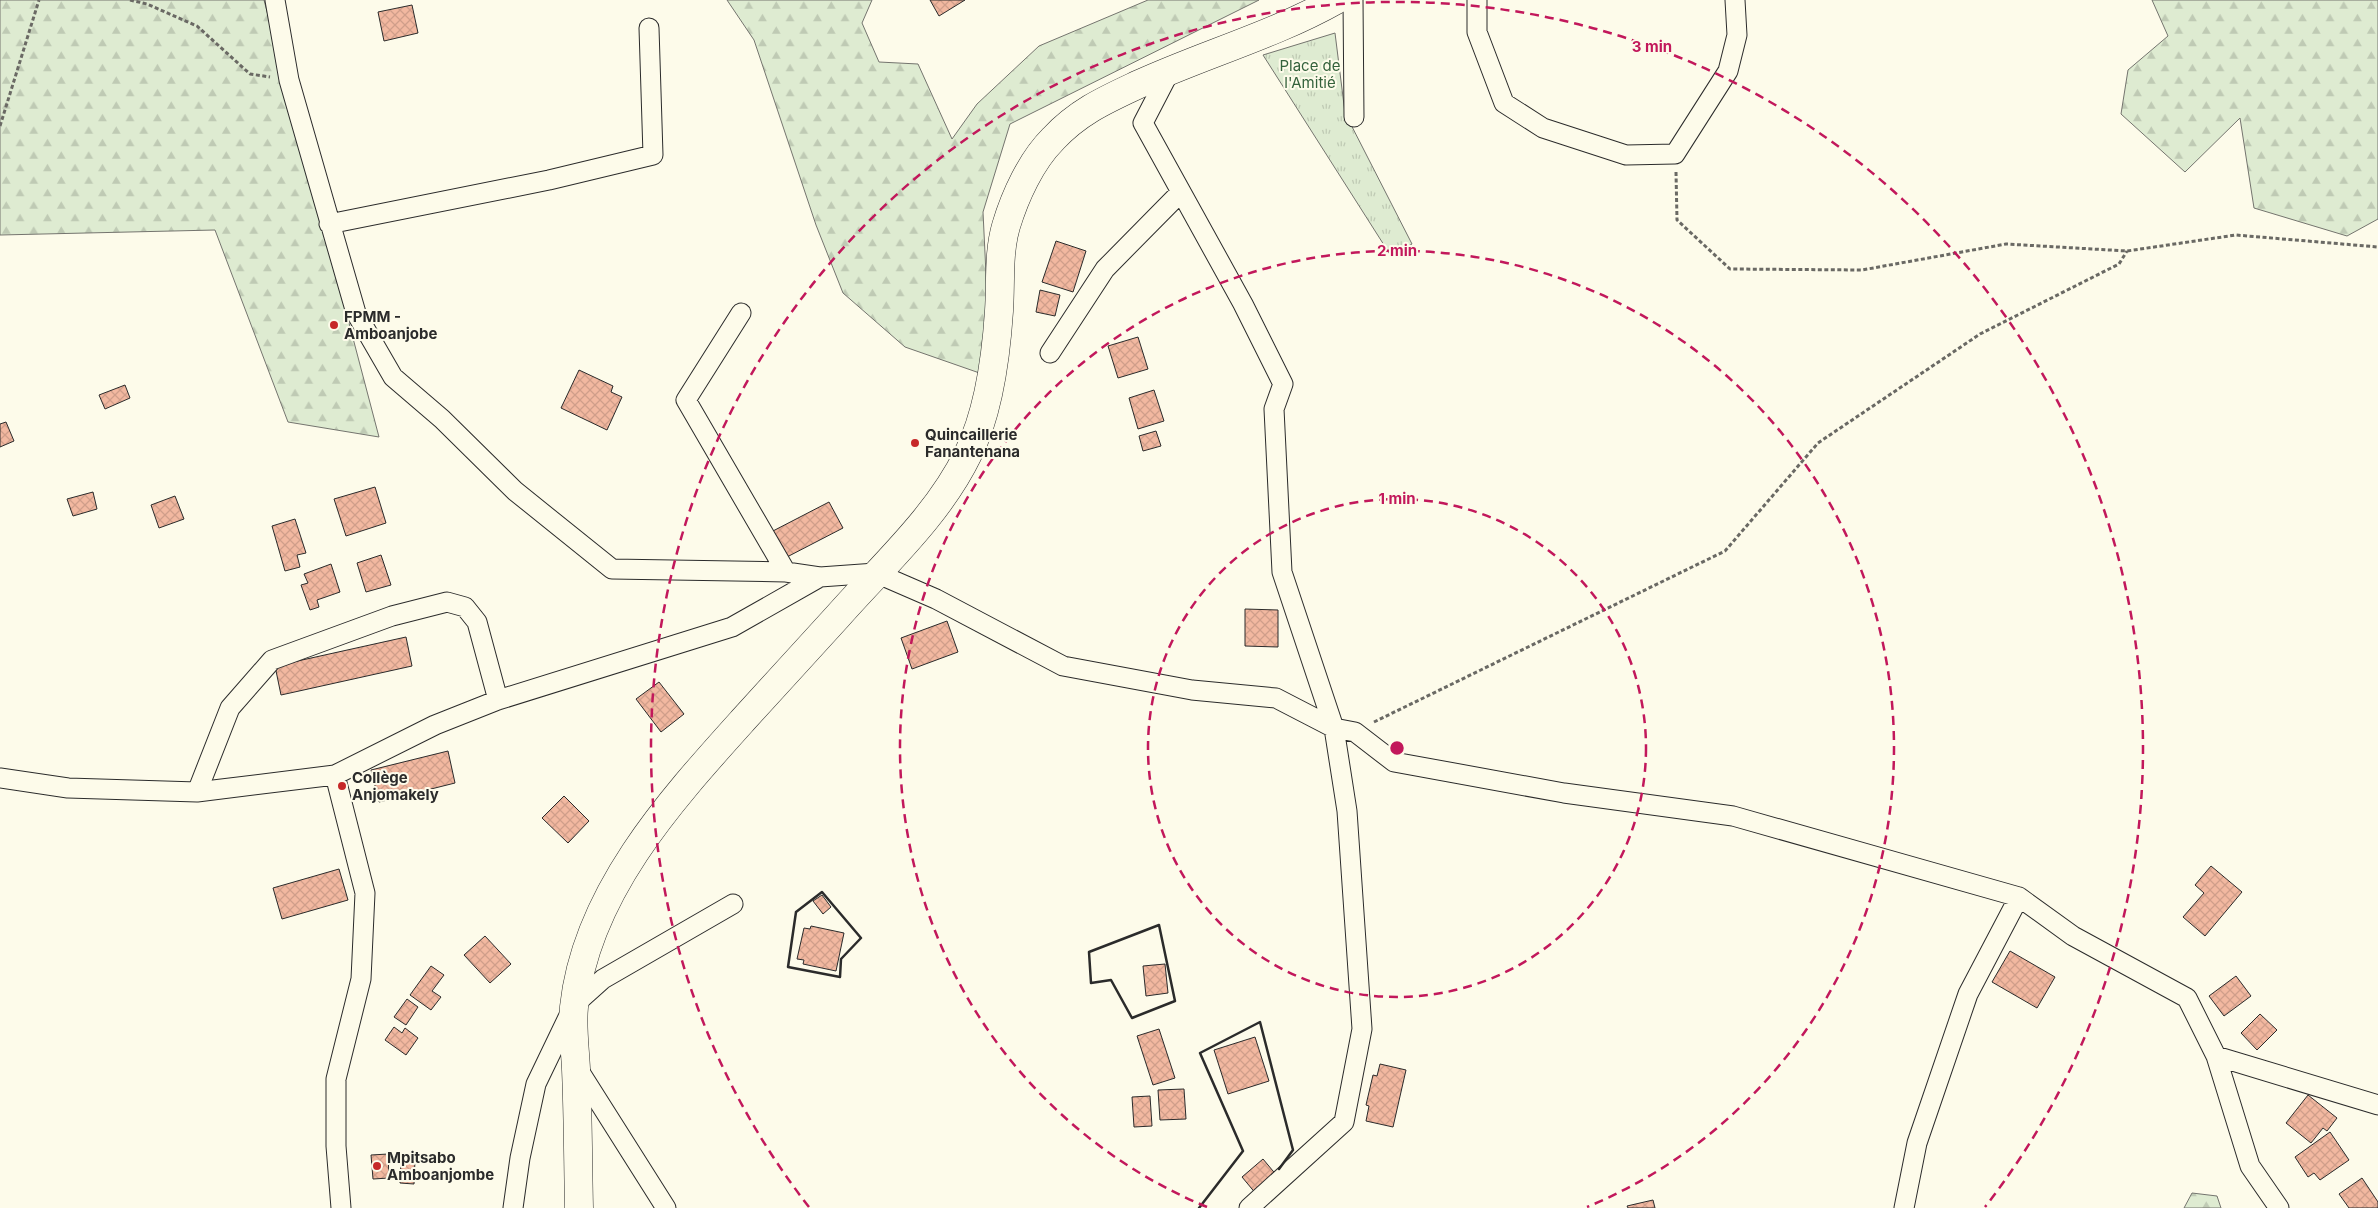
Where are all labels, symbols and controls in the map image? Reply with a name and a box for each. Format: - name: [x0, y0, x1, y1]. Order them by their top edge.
- text: 3 min: [1632, 37, 1672, 56]
- park label: Place de l'Amitié: [1279, 56, 1341, 92]
- text: 2 min: [1377, 241, 1417, 260]
- place label: FPMM - Amboanjobe: [344, 307, 437, 343]
- marker: FPMM - Amboanjobe: [328, 319, 340, 331]
- place label: Quincaillerie Fanantenana: [925, 425, 1020, 461]
- marker: Quincaillerie Fanantenana: [909, 437, 921, 449]
- text: 1 min: [1378, 489, 1416, 508]
- centre of rings: [1388, 739, 1406, 757]
- place label: Collège Anjomakely: [352, 768, 439, 804]
- marker: Collège Anjomakely: [336, 780, 348, 792]
- place label: Mpitsabo Amboanjombe: [387, 1148, 494, 1184]
- marker: Mpitsabo Amboanjombe: [371, 1160, 383, 1172]

